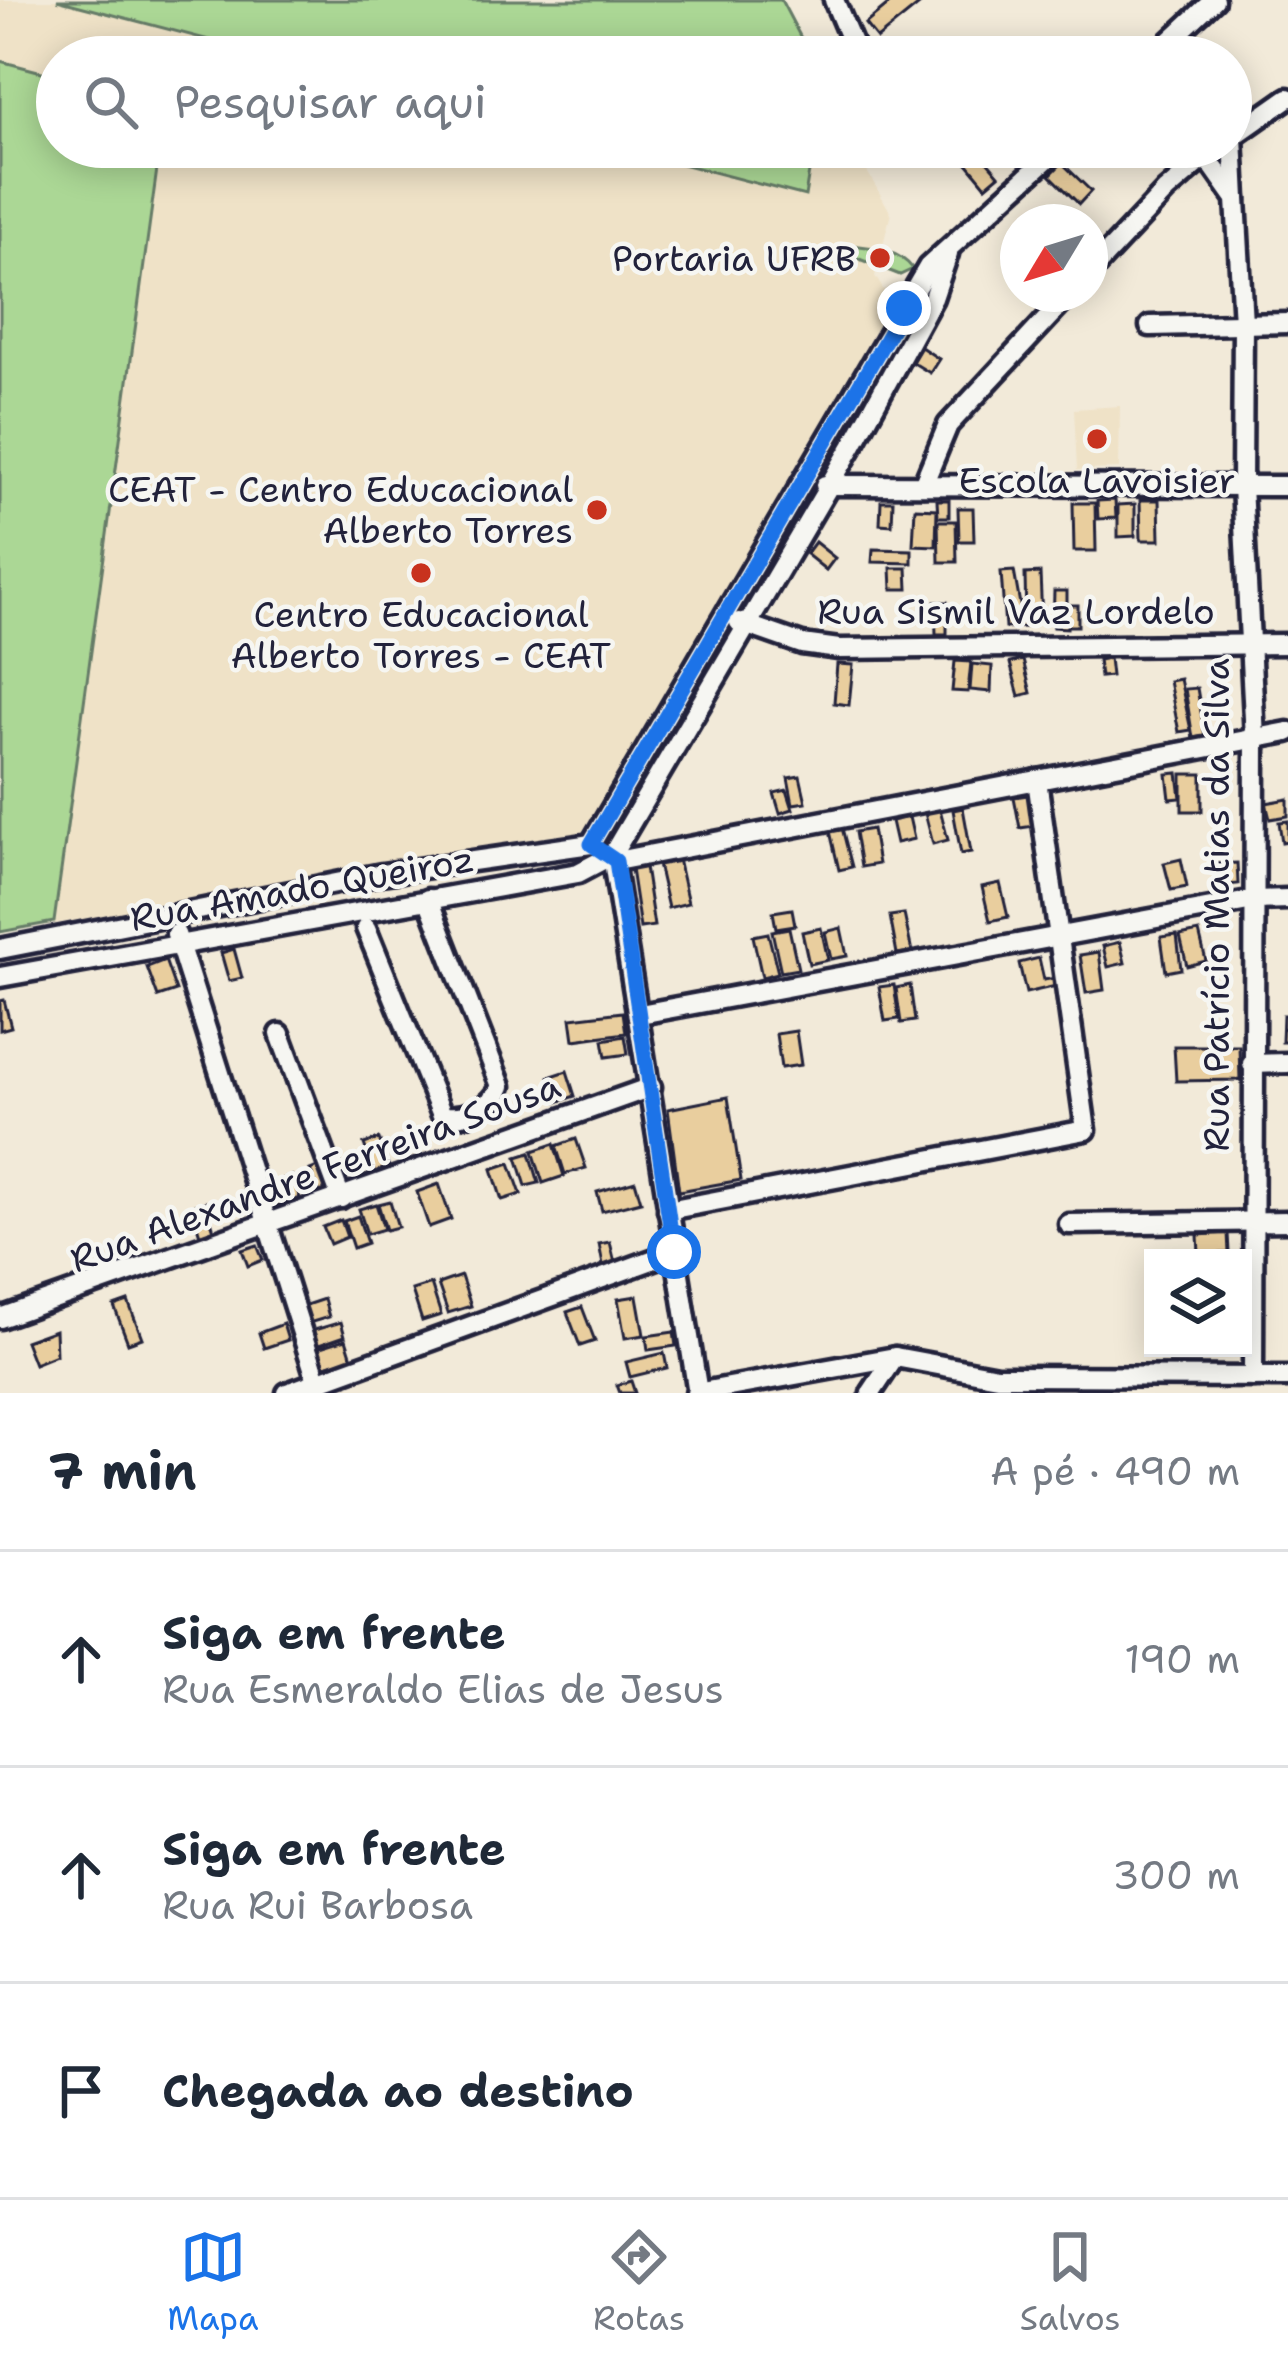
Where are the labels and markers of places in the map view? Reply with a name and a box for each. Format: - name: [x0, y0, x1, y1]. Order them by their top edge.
- place label: Portaria UFRB: [612, 234, 856, 283]
- marker: Portaria UFRB: [867, 245, 893, 271]
- marker: Escola Lavoisier: [1084, 426, 1110, 452]
- place label: Escola Lavoisier: [958, 456, 1236, 505]
- place label: CEAT - Centro Educacional Alberto Torres: [108, 465, 573, 555]
- marker: CEAT - Centro Educacional Alberto Torres: [584, 497, 610, 523]
- marker: Centro Educacional Alberto Torres - CEAT: [408, 560, 434, 586]
- place label: Centro Educacional Alberto Torres - CEAT: [231, 590, 611, 680]

